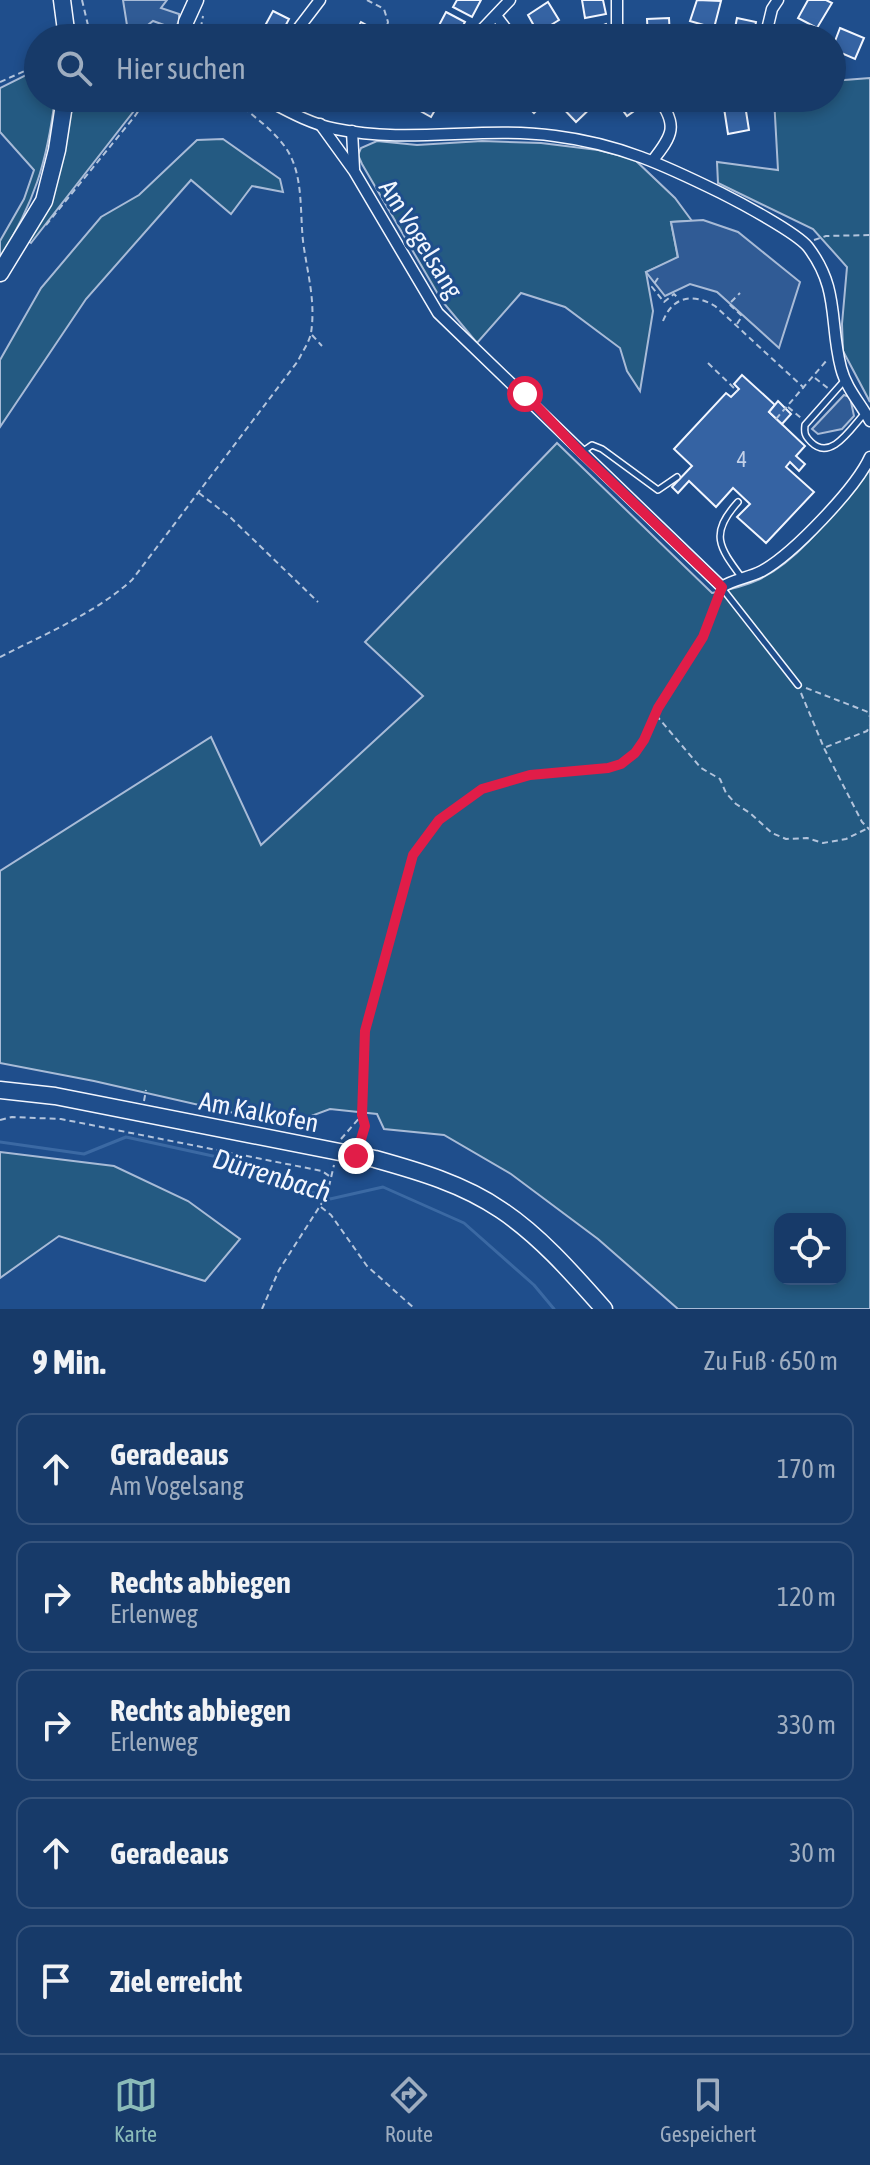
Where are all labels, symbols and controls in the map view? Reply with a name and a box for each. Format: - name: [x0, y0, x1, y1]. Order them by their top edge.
- search box: [24, 24, 846, 112]
- icon: search: [52, 46, 96, 90]
- text: Hier suchen: [116, 51, 246, 85]
- street label: Am Vogelsang: [373, 174, 470, 304]
- route start: [507, 376, 543, 412]
- house number: 4: [737, 446, 747, 472]
- street label: Am Kalkofen: [197, 1086, 321, 1138]
- route end: [338, 1138, 374, 1174]
- water label: Dürrenbach: [209, 1142, 335, 1208]
- map controls: [774, 1213, 846, 1285]
- button: locate: [774, 1213, 846, 1285]
- text: 9 Min.: [32, 1342, 106, 1381]
- text: Zu Fuß · 650 m: [704, 1346, 838, 1376]
- text: Geradeaus: [110, 1437, 229, 1471]
- icon: ahead: [34, 1447, 78, 1491]
- text: 170 m: [777, 1454, 836, 1484]
- text: Am Vogelsang: [110, 1471, 244, 1501]
- text: Rechts abbiegen: [110, 1565, 291, 1599]
- icon: right: [34, 1575, 78, 1619]
- text: 120 m: [777, 1582, 836, 1612]
- text: Erlenweg: [110, 1599, 198, 1629]
- text: Rechts abbiegen: [110, 1693, 291, 1727]
- icon: right: [34, 1703, 78, 1747]
- text: 330 m: [777, 1710, 836, 1740]
- text: Erlenweg: [110, 1727, 198, 1757]
- icon: ahead: [34, 1831, 78, 1875]
- text: Geradeaus: [110, 1836, 229, 1870]
- text: 30 m: [789, 1838, 836, 1868]
- icon: arrive: [34, 1959, 78, 2003]
- text: Ziel erreicht: [110, 1964, 242, 1998]
- tab: Karte: [114, 2073, 158, 2147]
- tab: Route: [385, 2073, 433, 2147]
- tab: Gespeichert: [660, 2073, 756, 2147]

